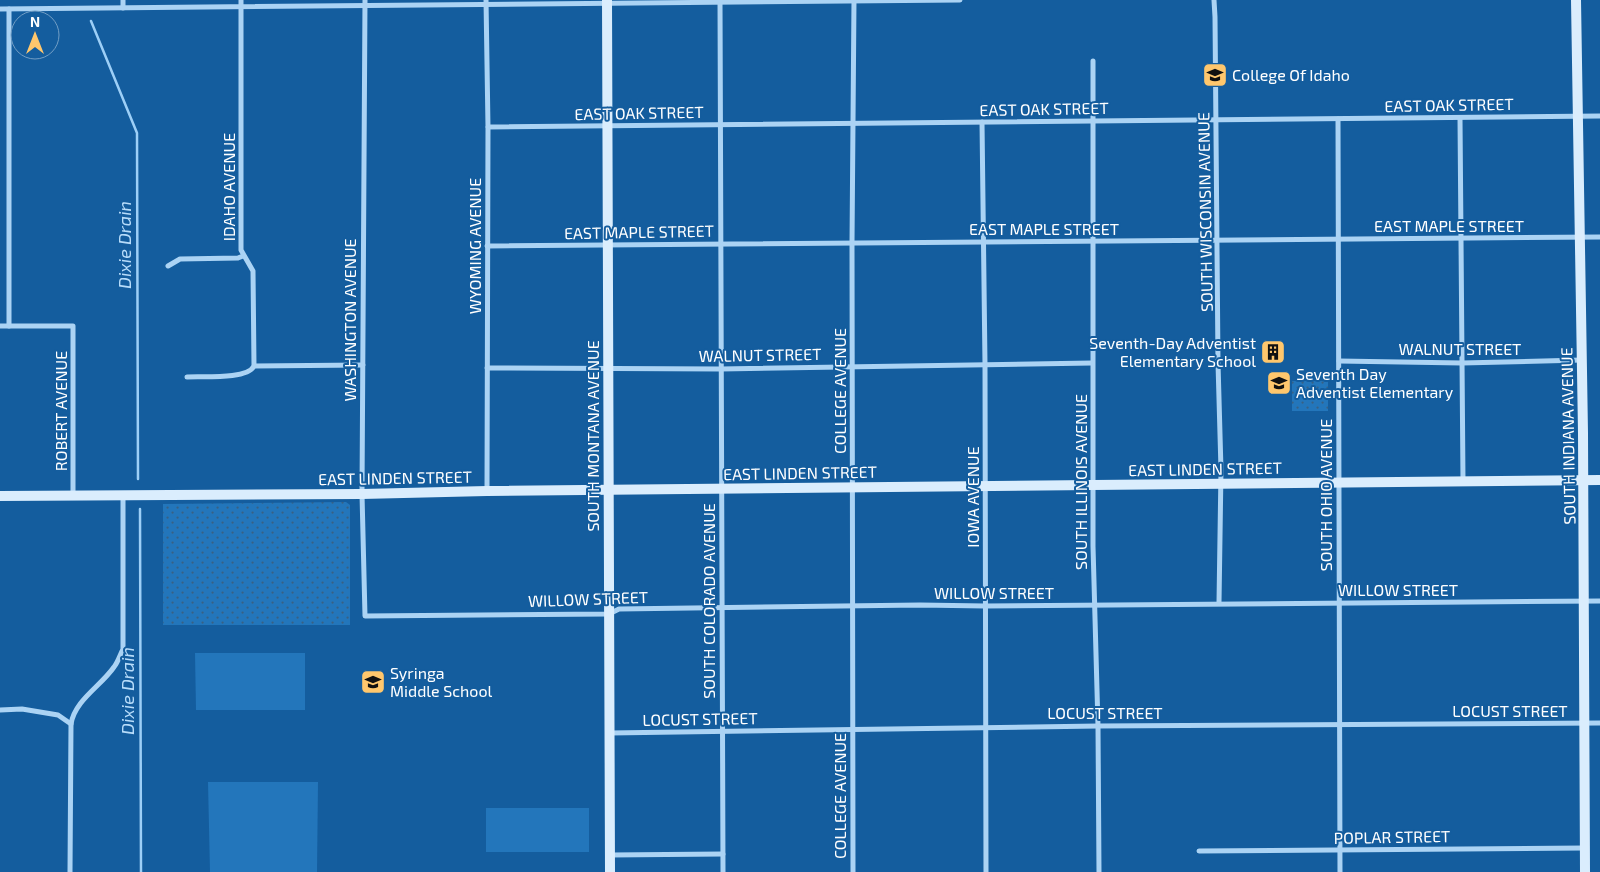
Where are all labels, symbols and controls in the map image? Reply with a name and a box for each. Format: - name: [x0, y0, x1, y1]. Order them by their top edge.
- north arrow: [10, 10, 60, 60]
- text: N: [30, 13, 40, 30]
- school or university icon: College Of Idaho: [1202, 62, 1228, 88]
- place label: College Of Idaho: [1232, 65, 1350, 84]
- street label: EAST OAK STREET: [1384, 94, 1514, 115]
- street label: EAST OAK STREET: [979, 98, 1109, 119]
- street label: EAST OAK STREET: [574, 102, 704, 123]
- street label: SOUTH WISCONSIN AVENUE: [1193, 112, 1216, 312]
- street label: IDAHO AVENUE: [219, 133, 238, 241]
- street label: WYOMING AVENUE: [465, 178, 484, 314]
- water label: Dixie Drain: [113, 201, 135, 289]
- street label: EAST MAPLE STREET: [1374, 216, 1524, 235]
- street label: EAST MAPLE STREET: [969, 219, 1119, 238]
- street label: EAST MAPLE STREET: [564, 221, 714, 242]
- street label: WASHINGTON AVENUE: [340, 238, 359, 402]
- street label: COLLEGE AVENUE: [830, 328, 849, 454]
- place label: Seventh-Day Adventist Elementary School: [1089, 333, 1256, 370]
- building icon: Seventh-Day Adventist Elementary School: [1260, 339, 1286, 365]
- street label: WALNUT STREET: [1399, 339, 1521, 358]
- street label: SOUTH MONTANA AVENUE: [583, 340, 602, 532]
- street label: WALNUT STREET: [698, 344, 822, 365]
- street label: SOUTH INDIANA AVENUE: [1556, 347, 1579, 525]
- street label: ROBERT AVENUE: [51, 351, 70, 471]
- place label: Seventh Day Adventist Elementary: [1296, 364, 1454, 401]
- school or university icon: Seventh Day Adventist Elementary: [1266, 370, 1292, 396]
- street label: SOUTH ILLINOIS AVENUE: [1071, 394, 1090, 570]
- street label: SOUTH OHIO AVENUE: [1316, 419, 1335, 571]
- street label: IOWA AVENUE: [963, 446, 982, 548]
- street label: EAST LINDEN STREET: [1128, 458, 1282, 479]
- street label: EAST LINDEN STREET: [723, 462, 877, 483]
- street label: EAST LINDEN STREET: [318, 467, 472, 488]
- street label: SOUTH COLORADO AVENUE: [699, 503, 718, 699]
- street label: WILLOW STREET: [1338, 580, 1458, 599]
- street label: WILLOW STREET: [934, 583, 1054, 602]
- street label: WILLOW STREET: [528, 587, 648, 610]
- water label: Dixie Drain: [116, 647, 138, 735]
- place label: Syringa Middle School: [390, 663, 493, 700]
- school or university icon: Syringa Middle School: [360, 669, 386, 695]
- street label: LOCUST STREET: [1452, 701, 1568, 720]
- street label: LOCUST STREET: [1047, 703, 1163, 722]
- street label: LOCUST STREET: [642, 708, 758, 729]
- street label: COLLEGE AVENUE: [830, 733, 849, 859]
- street label: POPLAR STREET: [1334, 826, 1450, 847]

